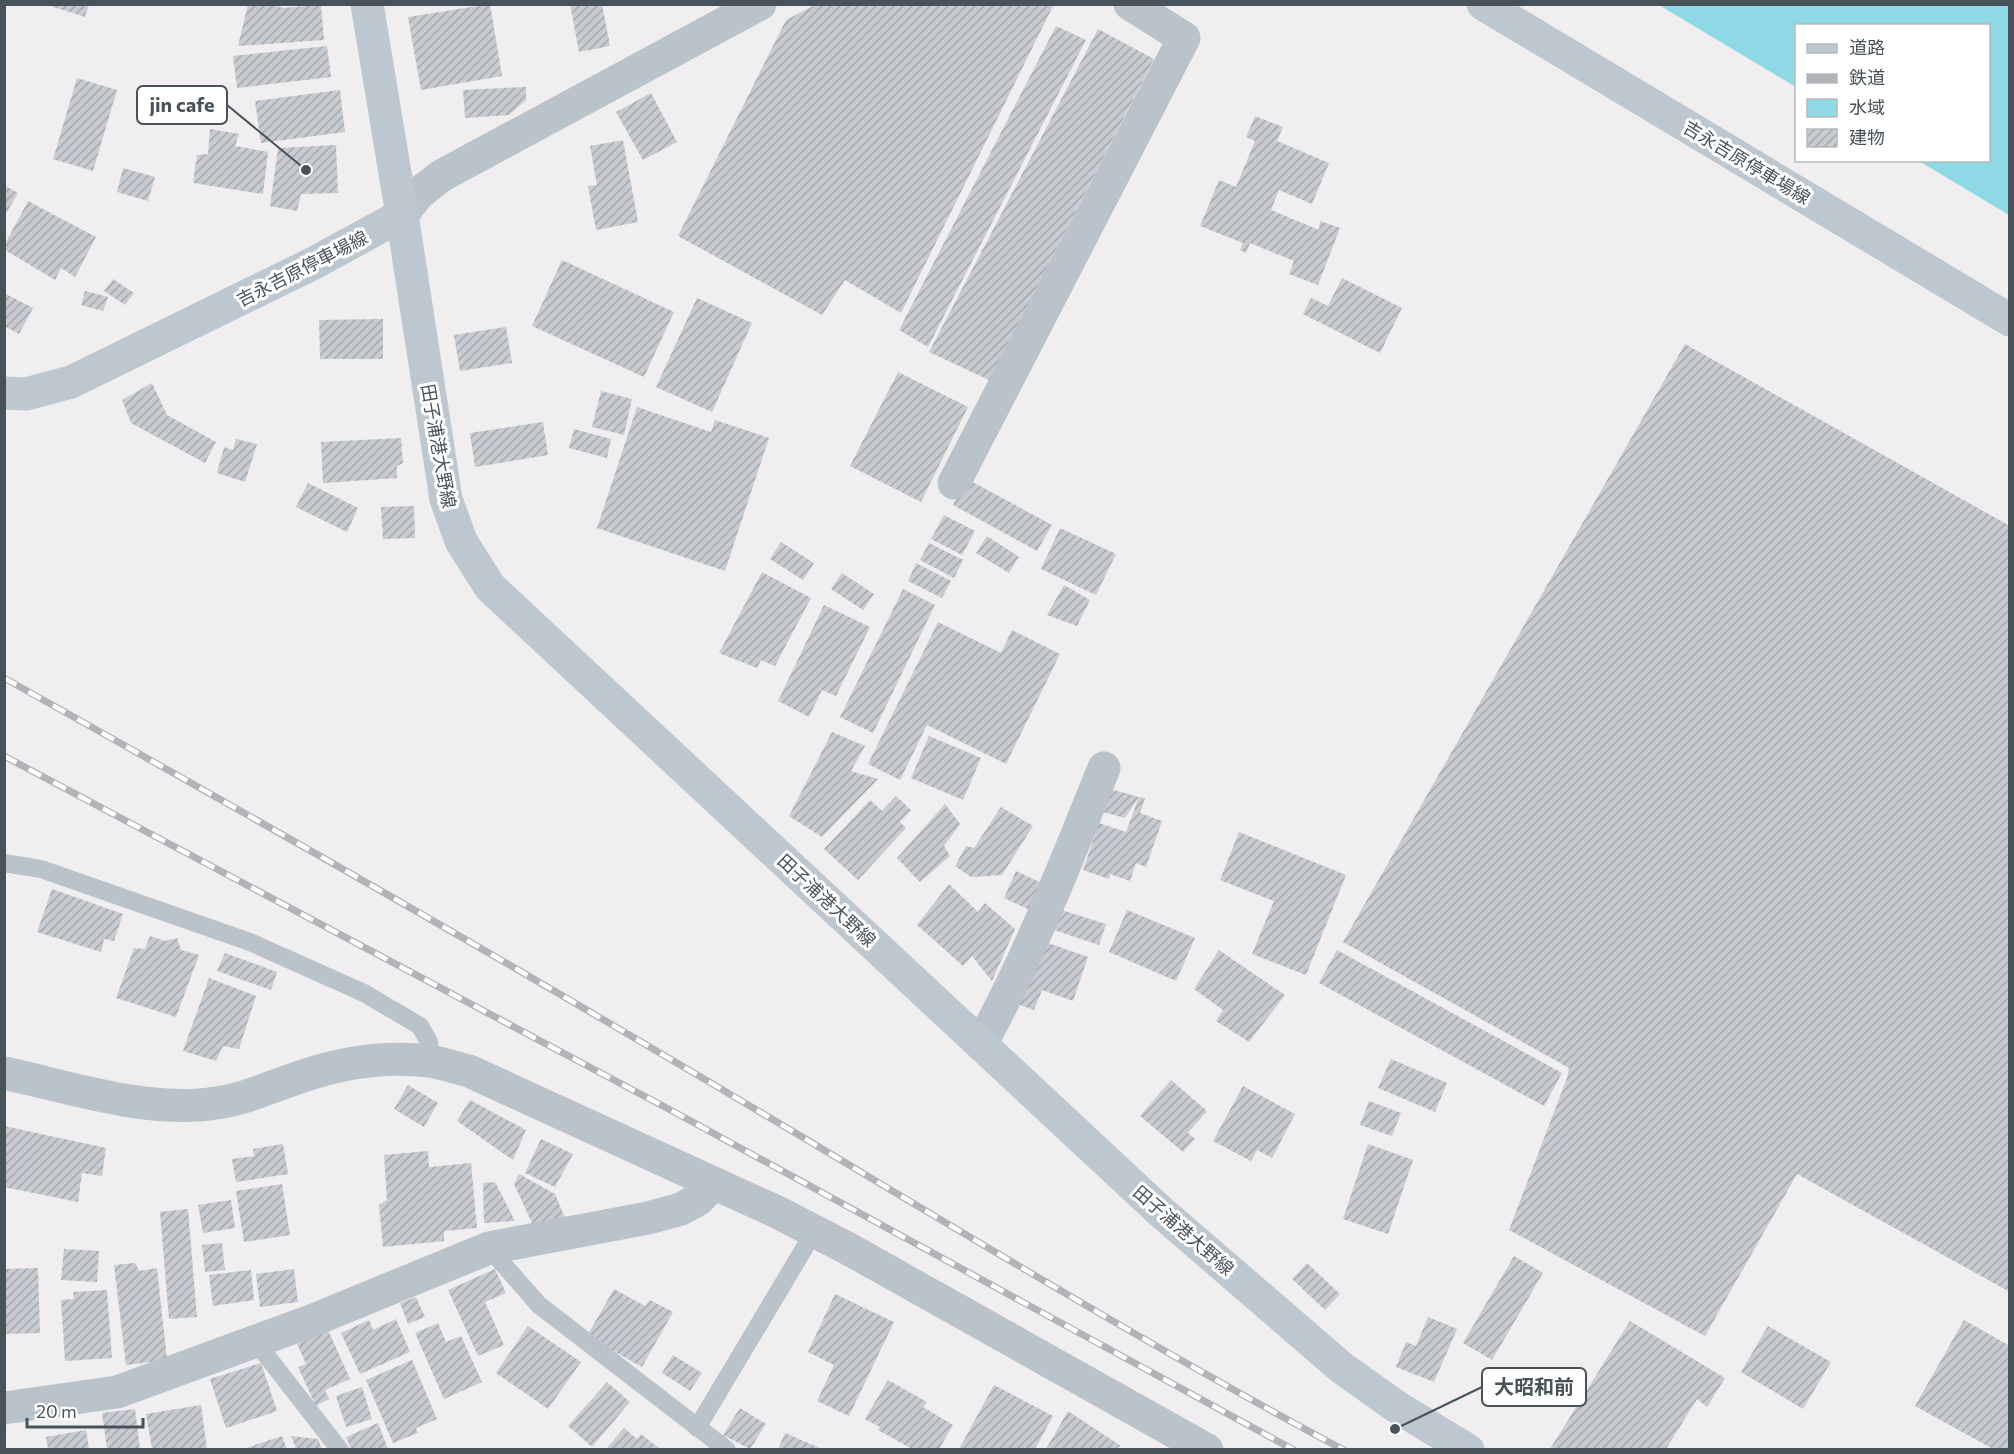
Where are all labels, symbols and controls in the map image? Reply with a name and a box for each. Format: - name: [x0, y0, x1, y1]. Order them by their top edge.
- legend: [1795, 24, 1990, 162]
- text: 道路: [1849, 36, 1885, 58]
- text: 鉄道: [1849, 66, 1885, 88]
- callout: jin cafe: [137, 86, 227, 124]
- text: jin cafe: [148, 92, 215, 116]
- text: 水域: [1849, 96, 1885, 118]
- street label: 吉永吉原停車場線: [1680, 115, 1814, 209]
- text: 建物: [1849, 126, 1885, 148]
- street label: 吉永吉原停車場線: [233, 226, 371, 310]
- street label: 田子浦港大野線: [417, 382, 461, 510]
- street label: 田子浦港大野線: [773, 849, 881, 951]
- street label: 田子浦港大野線: [1129, 1180, 1239, 1280]
- callout: 大昭和前: [1482, 1368, 1586, 1406]
- text: 大昭和前: [1494, 1374, 1574, 1398]
- scale bar: [27, 1391, 142, 1429]
- text: 20 m: [36, 1400, 77, 1422]

